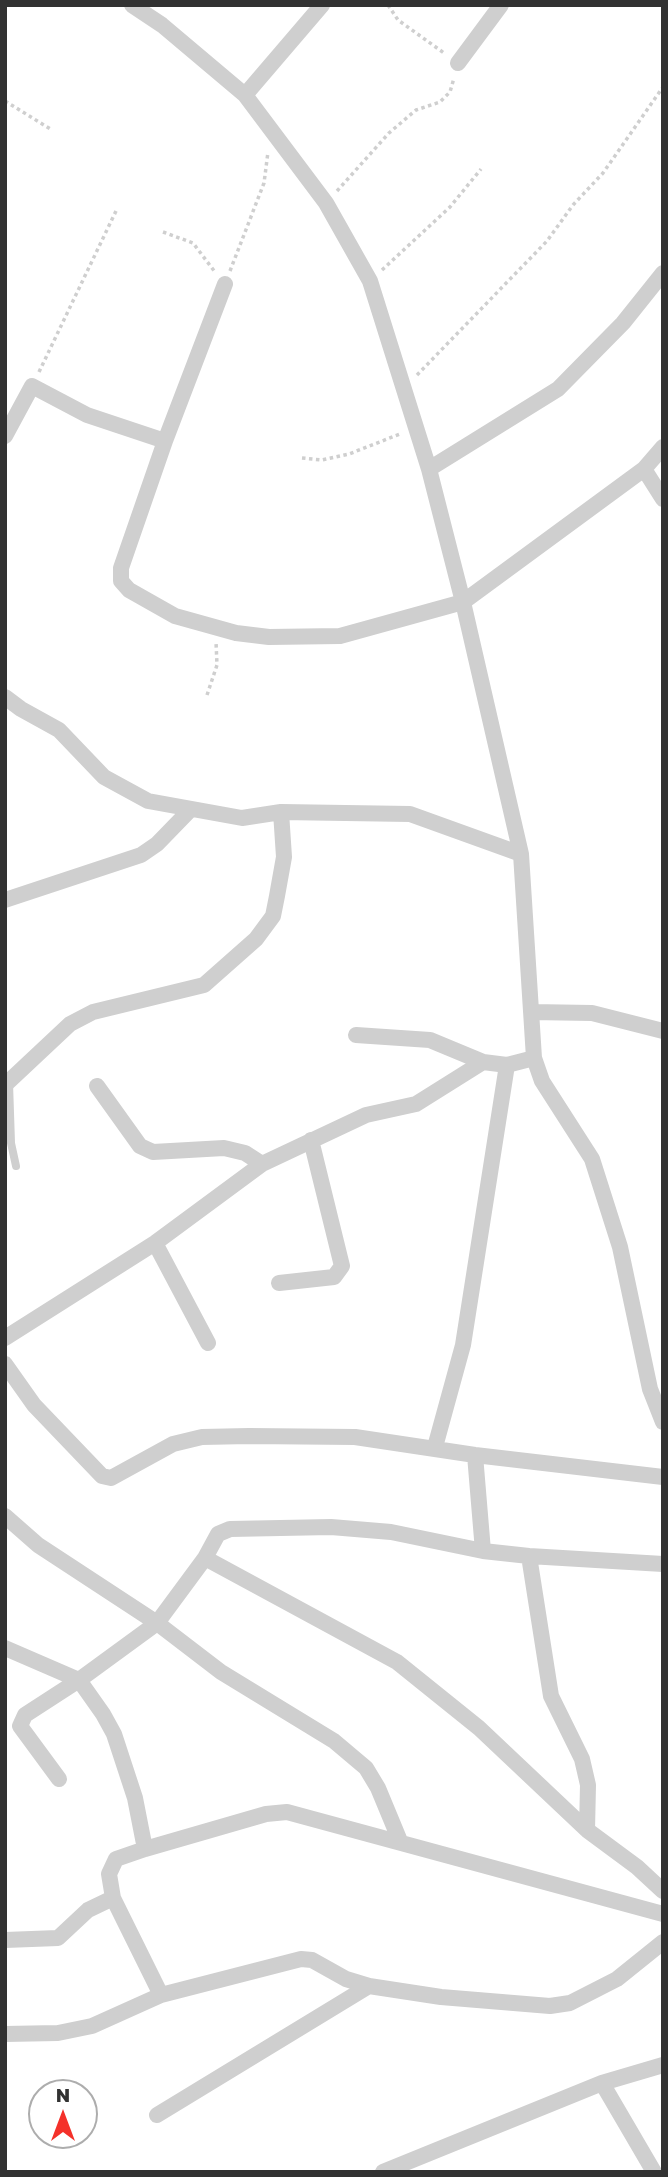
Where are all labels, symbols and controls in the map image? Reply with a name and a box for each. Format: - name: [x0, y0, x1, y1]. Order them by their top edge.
- north arrow: [28, 2079, 98, 2149]
- text: N: [56, 2083, 70, 2106]

